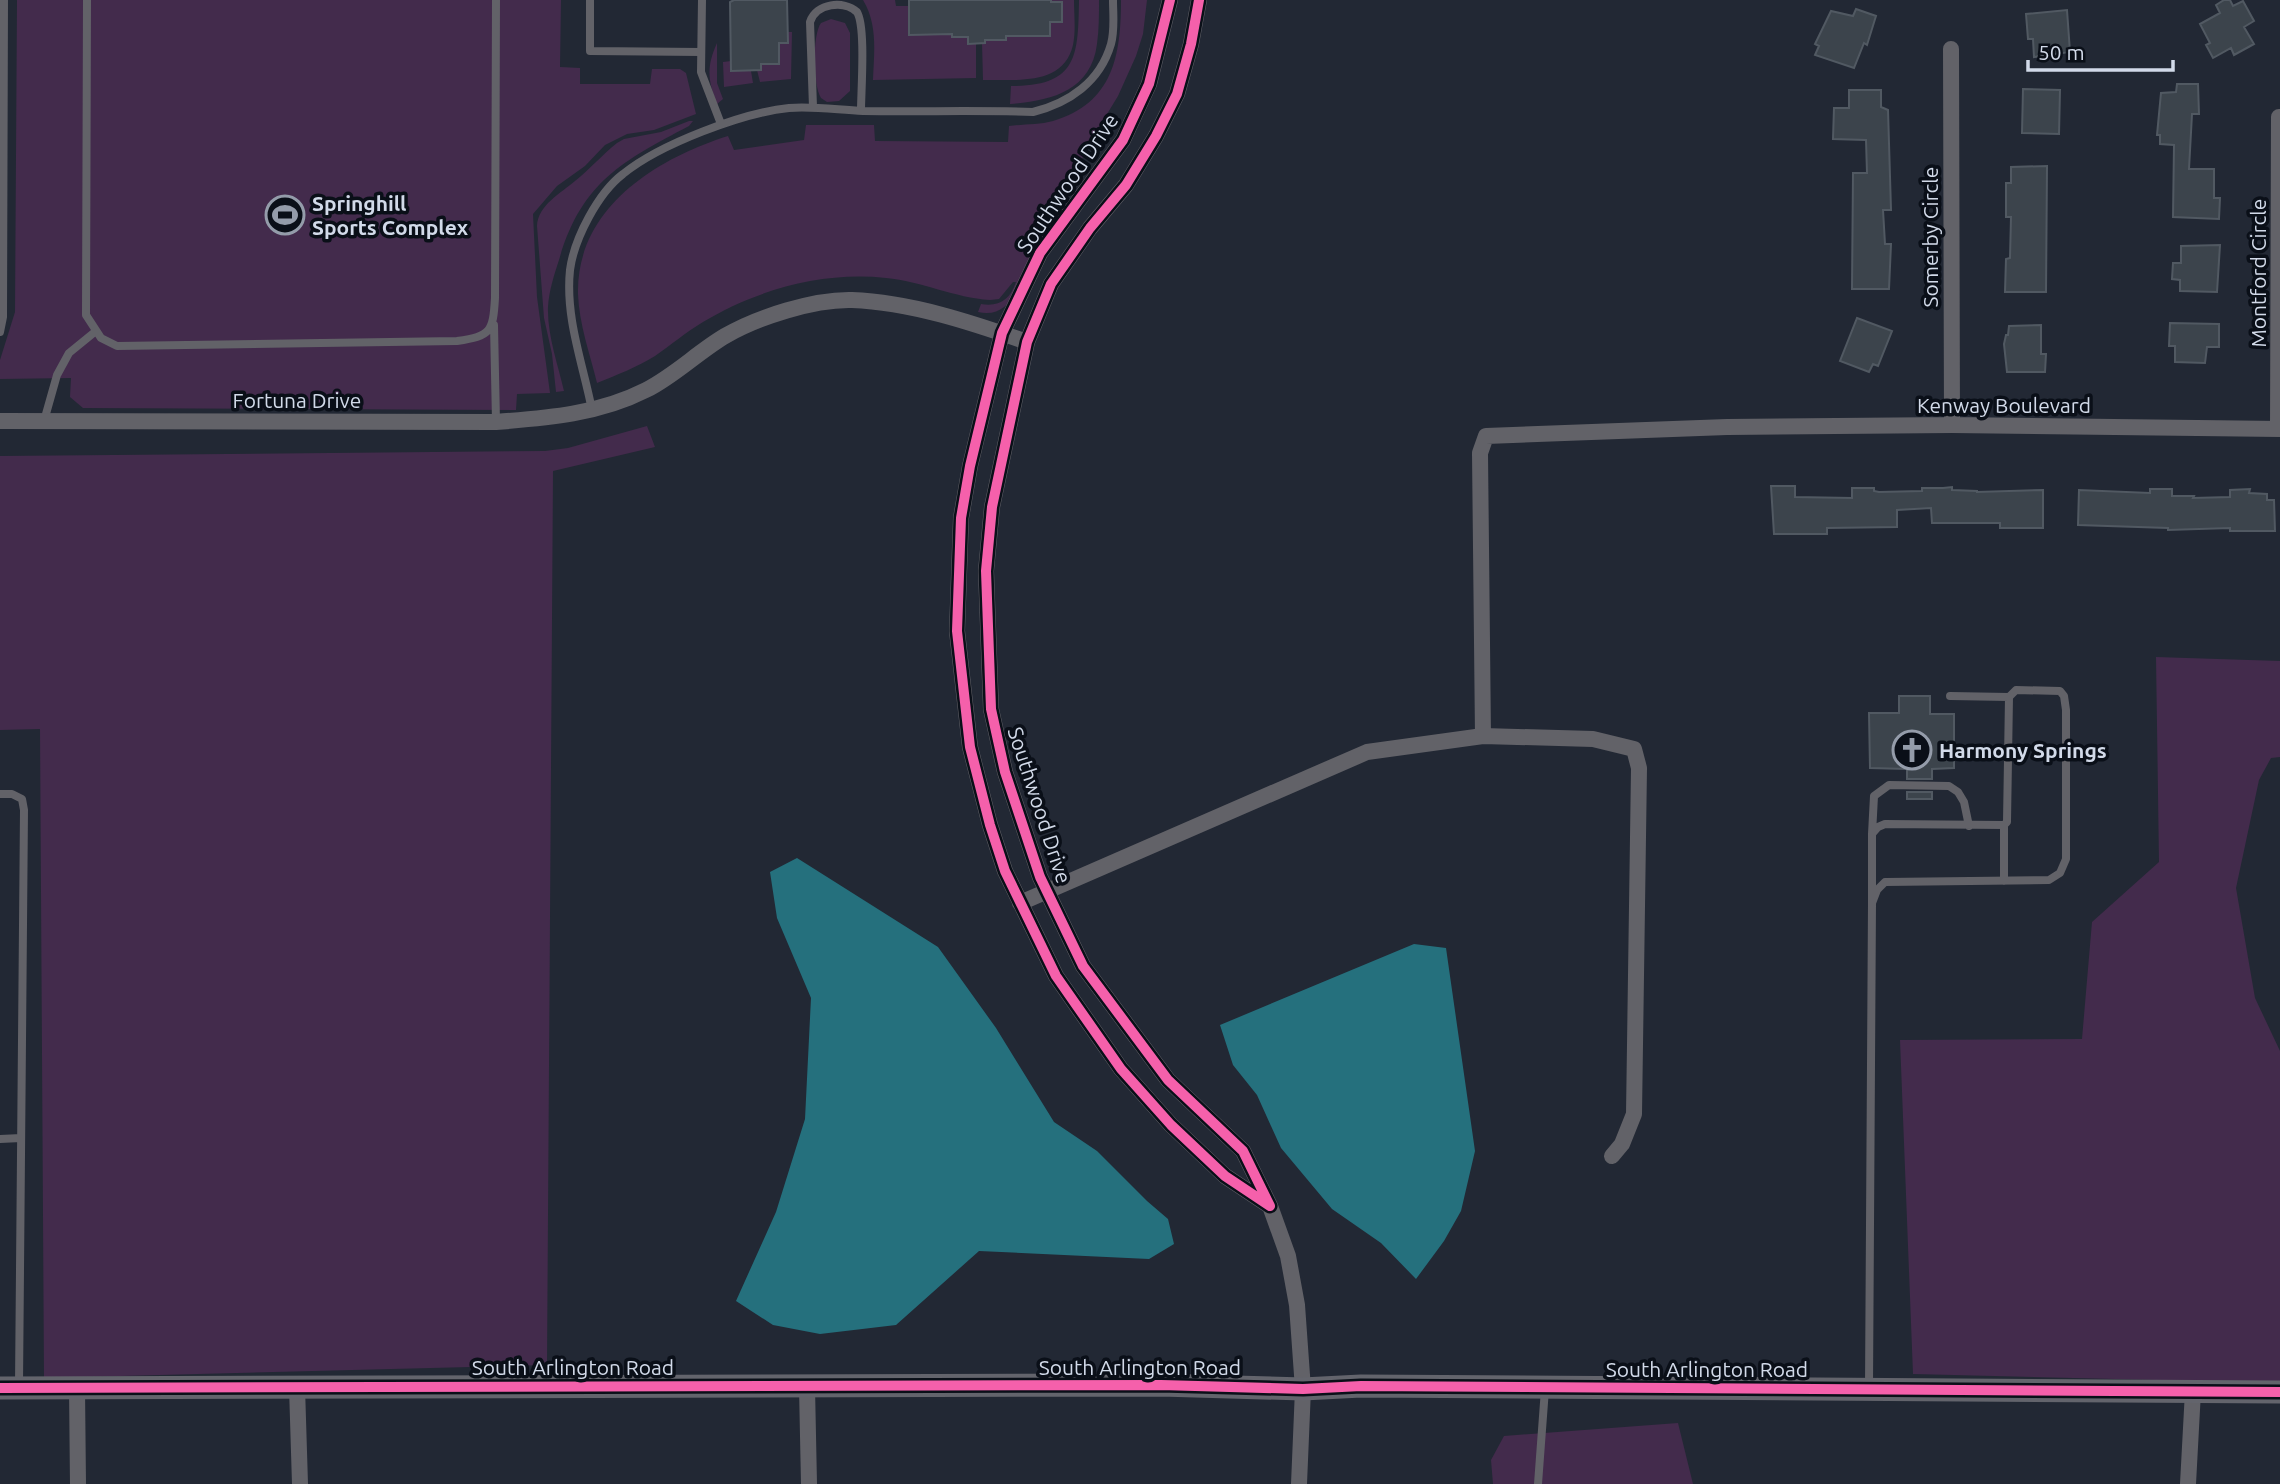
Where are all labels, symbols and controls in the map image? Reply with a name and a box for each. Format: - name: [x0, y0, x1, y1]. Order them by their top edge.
- scale bar: [2028, 28, 2173, 72]
- text: 50 m: [2038, 40, 2085, 64]
- street label: Southwood Drive: [1011, 109, 1123, 257]
- street label: Somerby Circle: [1918, 167, 1942, 307]
- place label: Springhill Sports Complex: [312, 191, 469, 239]
- sports icon: Springhill Sports Complex: [264, 194, 306, 236]
- street label: Montford Circle: [2246, 199, 2270, 347]
- street label: Fortuna Drive: [233, 388, 361, 412]
- street label: Kenway Boulevard: [1917, 393, 2091, 417]
- street label: Southwood Drive: [1003, 724, 1077, 886]
- church icon: Harmony Springs: [1891, 729, 1933, 771]
- place label: Harmony Springs: [1939, 738, 2107, 762]
- street label: South Arlington Road: [472, 1355, 674, 1379]
- street label: South Arlington Road: [1039, 1355, 1241, 1379]
- street label: South Arlington Road: [1606, 1357, 1808, 1381]

